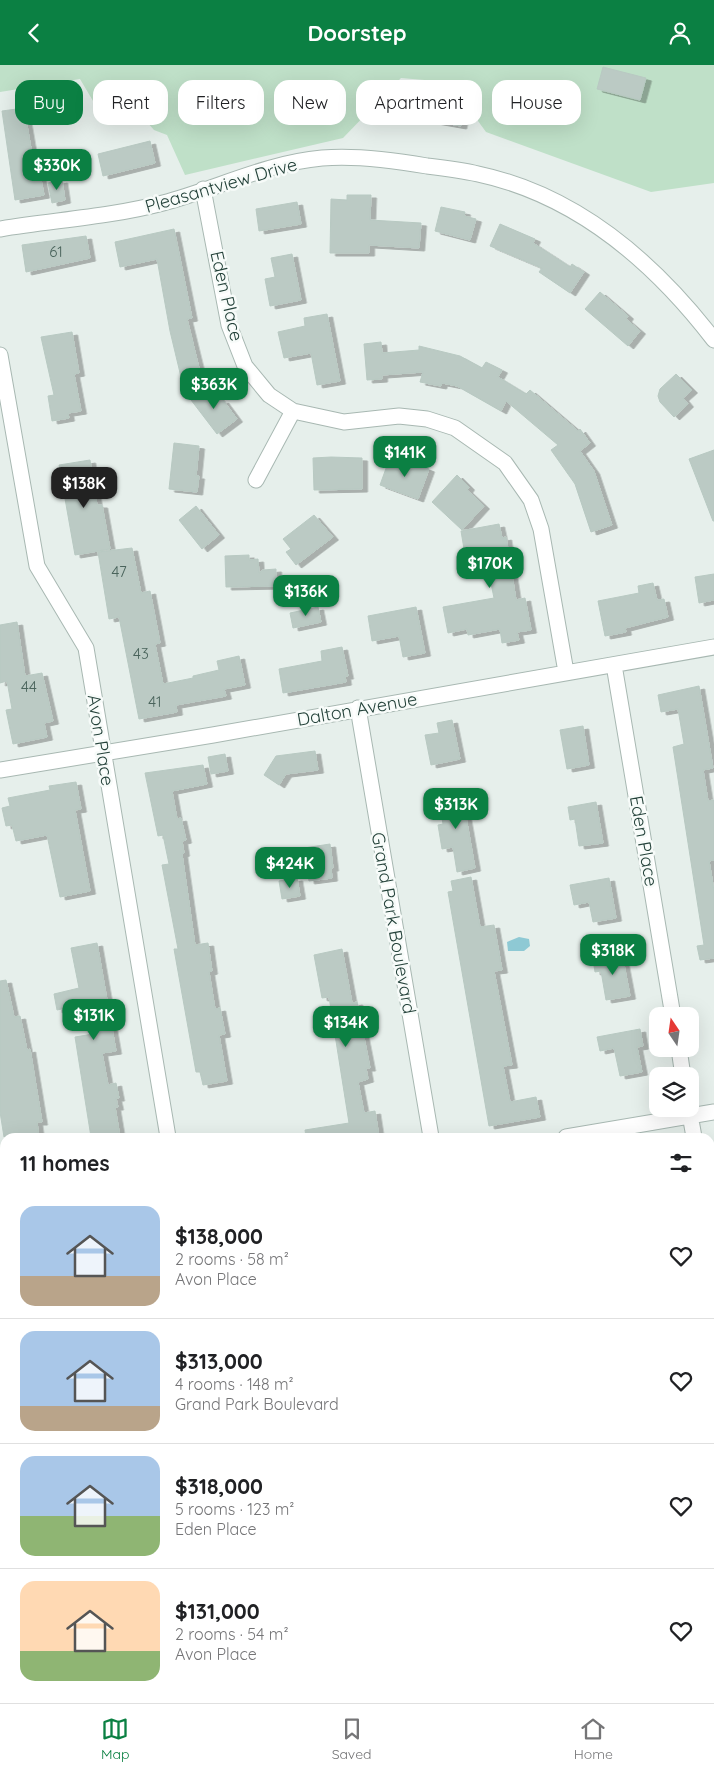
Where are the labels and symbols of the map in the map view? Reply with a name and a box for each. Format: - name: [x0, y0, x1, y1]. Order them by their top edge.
- pin: $330K: [22, 149, 92, 191]
- street label: Pleasantview Drive: [142, 152, 300, 218]
- house number: 61: [49, 242, 63, 261]
- street label: Eden Place: [205, 249, 249, 343]
- pin: $363K: [179, 367, 249, 410]
- pin: $141K: [370, 435, 440, 478]
- pin: $138K: [49, 467, 119, 509]
- pin: $170K: [455, 547, 525, 589]
- house number: 47: [111, 562, 127, 581]
- pin: $136K: [271, 575, 341, 617]
- house number: 43: [133, 644, 149, 663]
- house number: 44: [21, 677, 37, 696]
- street label: Dalton Avenue: [295, 687, 419, 731]
- house number: 41: [148, 692, 162, 711]
- street label: Avon Place: [82, 693, 120, 787]
- pin: $313K: [421, 787, 491, 830]
- street label: Eden Place: [625, 794, 663, 888]
- street label: Grand Park Boulevard: [367, 830, 421, 1016]
- pin: $424K: [255, 847, 325, 889]
- pin: $318K: [578, 933, 648, 976]
- pin: $131K: [59, 999, 129, 1041]
- pin: $134K: [311, 1005, 381, 1048]
- north arrow: [649, 1007, 699, 1057]

